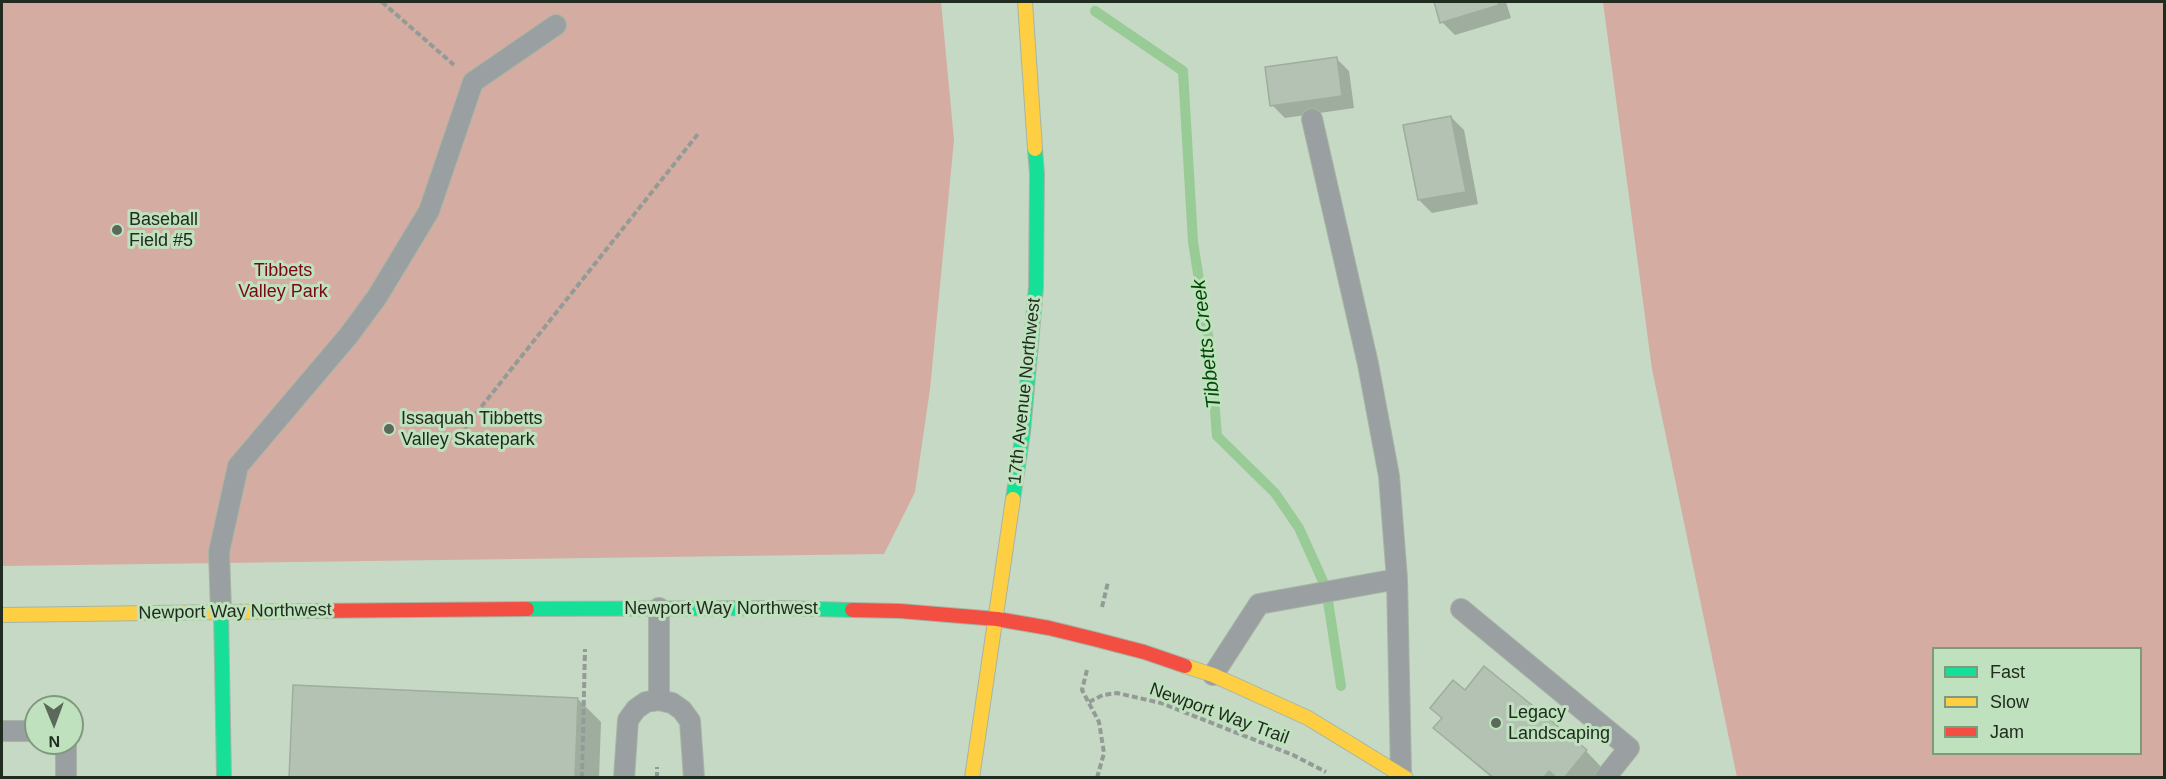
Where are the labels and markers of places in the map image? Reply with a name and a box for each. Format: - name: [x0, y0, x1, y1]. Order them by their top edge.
- place label: Baseball Field #5: [129, 209, 198, 252]
- marker: Baseball Field #5: [110, 223, 124, 237]
- place label: Issaquah Tibbetts Valley Skatepark: [401, 408, 542, 450]
- marker: Issaquah Tibbetts Valley Skatepark: [382, 422, 396, 436]
- place label: Legacy Landscaping: [1508, 702, 1610, 744]
- marker: Legacy Landscaping: [1489, 716, 1503, 730]

